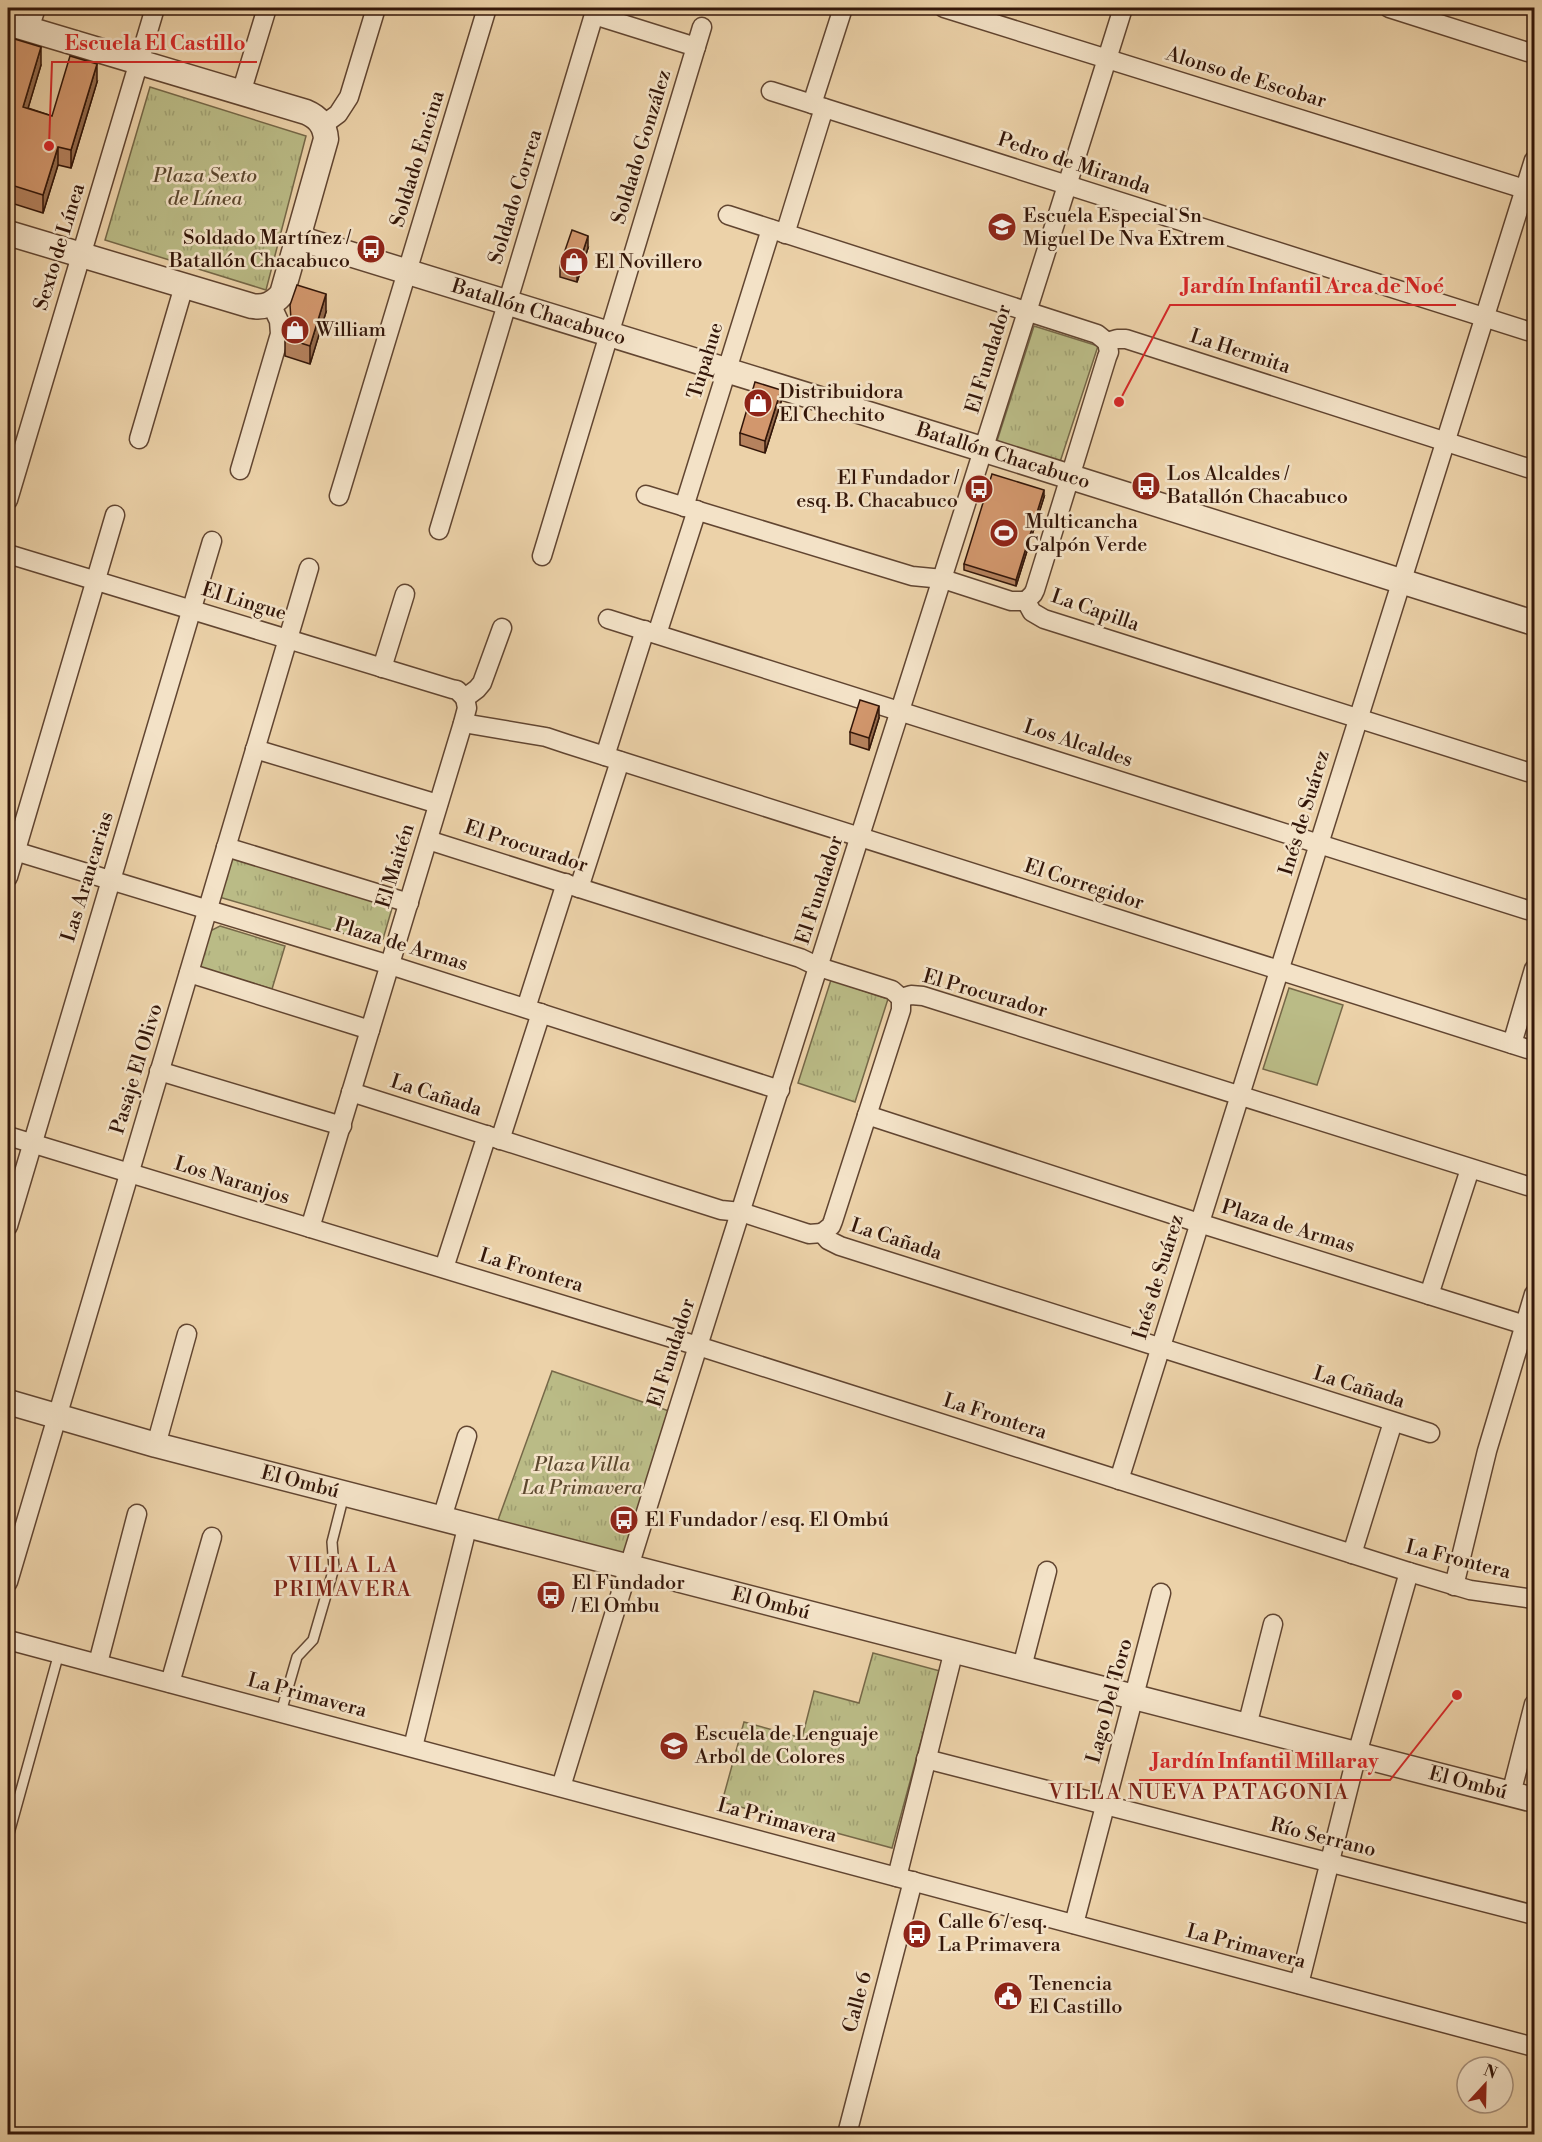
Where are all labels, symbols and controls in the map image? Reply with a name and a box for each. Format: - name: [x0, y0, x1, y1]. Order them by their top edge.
- callout: Escuela El Castillo: [52, 23, 257, 62]
- text: Escuela El Castillo: [64, 31, 246, 57]
- street label: Alonso de Escobar: [1162, 41, 1330, 114]
- street label: Soldado González: [607, 67, 677, 227]
- street label: Soldado Encina: [385, 87, 451, 230]
- street label: Soldado Correa: [484, 126, 549, 267]
- street label: Pedro de Miranda: [994, 127, 1155, 201]
- park label: Plaza Sexto de Línea: [152, 164, 257, 212]
- street label: Sexto de Línea: [29, 180, 91, 313]
- place label: Escuela Especial Sn Miguel De Nva Extrem: [1023, 204, 1226, 252]
- school or university icon: Escuela Especial Sn Miguel De Nva Extrem: [986, 211, 1018, 243]
- place label: Soldado Martínez / Batallón Chacabuco: [168, 226, 351, 274]
- bus stop icon: Soldado Martínez / Batallón Chacabuco: [355, 233, 387, 265]
- shop icon: El Novillero: [558, 246, 590, 278]
- place label: El Novillero: [595, 250, 702, 275]
- callout: Jardín Infantil Arca de Noé: [1170, 266, 1456, 305]
- street label: Batallón Chacabuco: [448, 273, 629, 351]
- text: Jardín Infantil Arca de Noé: [1179, 274, 1444, 300]
- street label: El Fundador: [961, 301, 1018, 417]
- shop icon: William: [279, 314, 311, 346]
- place label: William: [315, 318, 387, 343]
- street label: Tupahue: [683, 320, 729, 402]
- street label: La Hermita: [1187, 324, 1294, 380]
- place label: Distribuidora El Chechito: [779, 380, 904, 428]
- shop icon: Distribuidora El Chechito: [742, 387, 774, 419]
- street label: Batallón Chacabuco: [912, 417, 1093, 495]
- place label: Los Alcaldes / Batallón Chacabuco: [1166, 462, 1348, 510]
- place label: El Fundador / esq. B. Chacabuco: [796, 466, 959, 514]
- bus stop icon: Los Alcaldes / Batallón Chacabuco: [1130, 470, 1162, 502]
- bus stop icon: El Fundador / esq. B. Chacabuco: [963, 473, 995, 505]
- place label: Multicancha Galpón Verde: [1025, 510, 1147, 558]
- sports icon: Multicancha Galpón Verde: [988, 517, 1020, 549]
- street label: El Lingue: [199, 577, 289, 627]
- street label: La Capilla: [1048, 584, 1143, 638]
- street label: Los Alcaldes: [1020, 715, 1136, 773]
- street label: Inés de Suárez: [1274, 748, 1336, 878]
- street label: Las Araucarias: [56, 809, 120, 945]
- street label: El Procurador: [461, 815, 591, 879]
- street label: El Maitén: [371, 821, 421, 911]
- street label: El Fundador: [791, 832, 849, 948]
- street label: El Corregidor: [1021, 854, 1147, 916]
- street label: Plaza de Armas: [331, 913, 471, 977]
- street label: El Procurador: [920, 964, 1051, 1024]
- street label: Pasaje El Olivo: [105, 1001, 169, 1137]
- street label: La Cañada: [387, 1069, 486, 1123]
- street label: Los Naranjos: [171, 1152, 293, 1210]
- street label: Plaza de Armas: [1218, 1195, 1358, 1259]
- street label: Inés de Suárez: [1128, 1212, 1190, 1342]
- street label: La Cañada: [847, 1213, 946, 1267]
- street label: La Frontera: [476, 1243, 587, 1299]
- street label: El Fundador: [643, 1295, 701, 1411]
- street label: La Cañada: [1310, 1361, 1409, 1415]
- street label: La Frontera: [940, 1388, 1051, 1446]
- park label: Plaza Villa La Primavera: [521, 1453, 643, 1501]
- street label: El Ombú: [258, 1460, 343, 1504]
- bus stop icon: El Fundador / esq. El Ombú: [608, 1504, 640, 1536]
- place label: El Fundador / esq. El Ombú: [645, 1508, 889, 1533]
- street label: La Frontera: [1403, 1535, 1514, 1585]
- district label: VILLA LA PRIMAVERA: [273, 1553, 413, 1603]
- place label: El Fundador / El Ombu: [571, 1571, 685, 1619]
- bus stop icon: El Fundador / El Ombu: [535, 1579, 567, 1611]
- street label: El Ombú: [729, 1581, 813, 1626]
- street label: Lago Del Toro: [1081, 1636, 1139, 1766]
- street label: La Primavera: [245, 1668, 370, 1724]
- place label: Escuela de Lenguaje Arbol de Colores: [694, 1722, 879, 1770]
- school or university icon: Escuela de Lenguaje Arbol de Colores: [658, 1730, 690, 1762]
- callout: Jardín Infantil Millaray: [1139, 1741, 1390, 1780]
- text: Jardín Infantil Millaray: [1148, 1749, 1379, 1775]
- street label: El Ombú: [1426, 1761, 1510, 1805]
- district label: VILLA NUEVA PATAGONIA: [1047, 1780, 1350, 1806]
- street label: La Primavera: [715, 1793, 840, 1849]
- street label: Río Serrano: [1267, 1813, 1379, 1863]
- place label: Calle 6 / esq. La Primavera: [938, 1910, 1062, 1958]
- bus stop icon: Calle 6 / esq. La Primavera: [901, 1918, 933, 1950]
- street label: La Primavera: [1184, 1919, 1309, 1975]
- street label: Calle 6: [838, 1969, 878, 2035]
- place label: Tenencia El Castillo: [1029, 1972, 1122, 2020]
- public building icon: Tenencia El Castillo: [992, 1980, 1024, 2012]
- north arrow: [1455, 2055, 1515, 2115]
- text: N: [1481, 2060, 1500, 2084]

